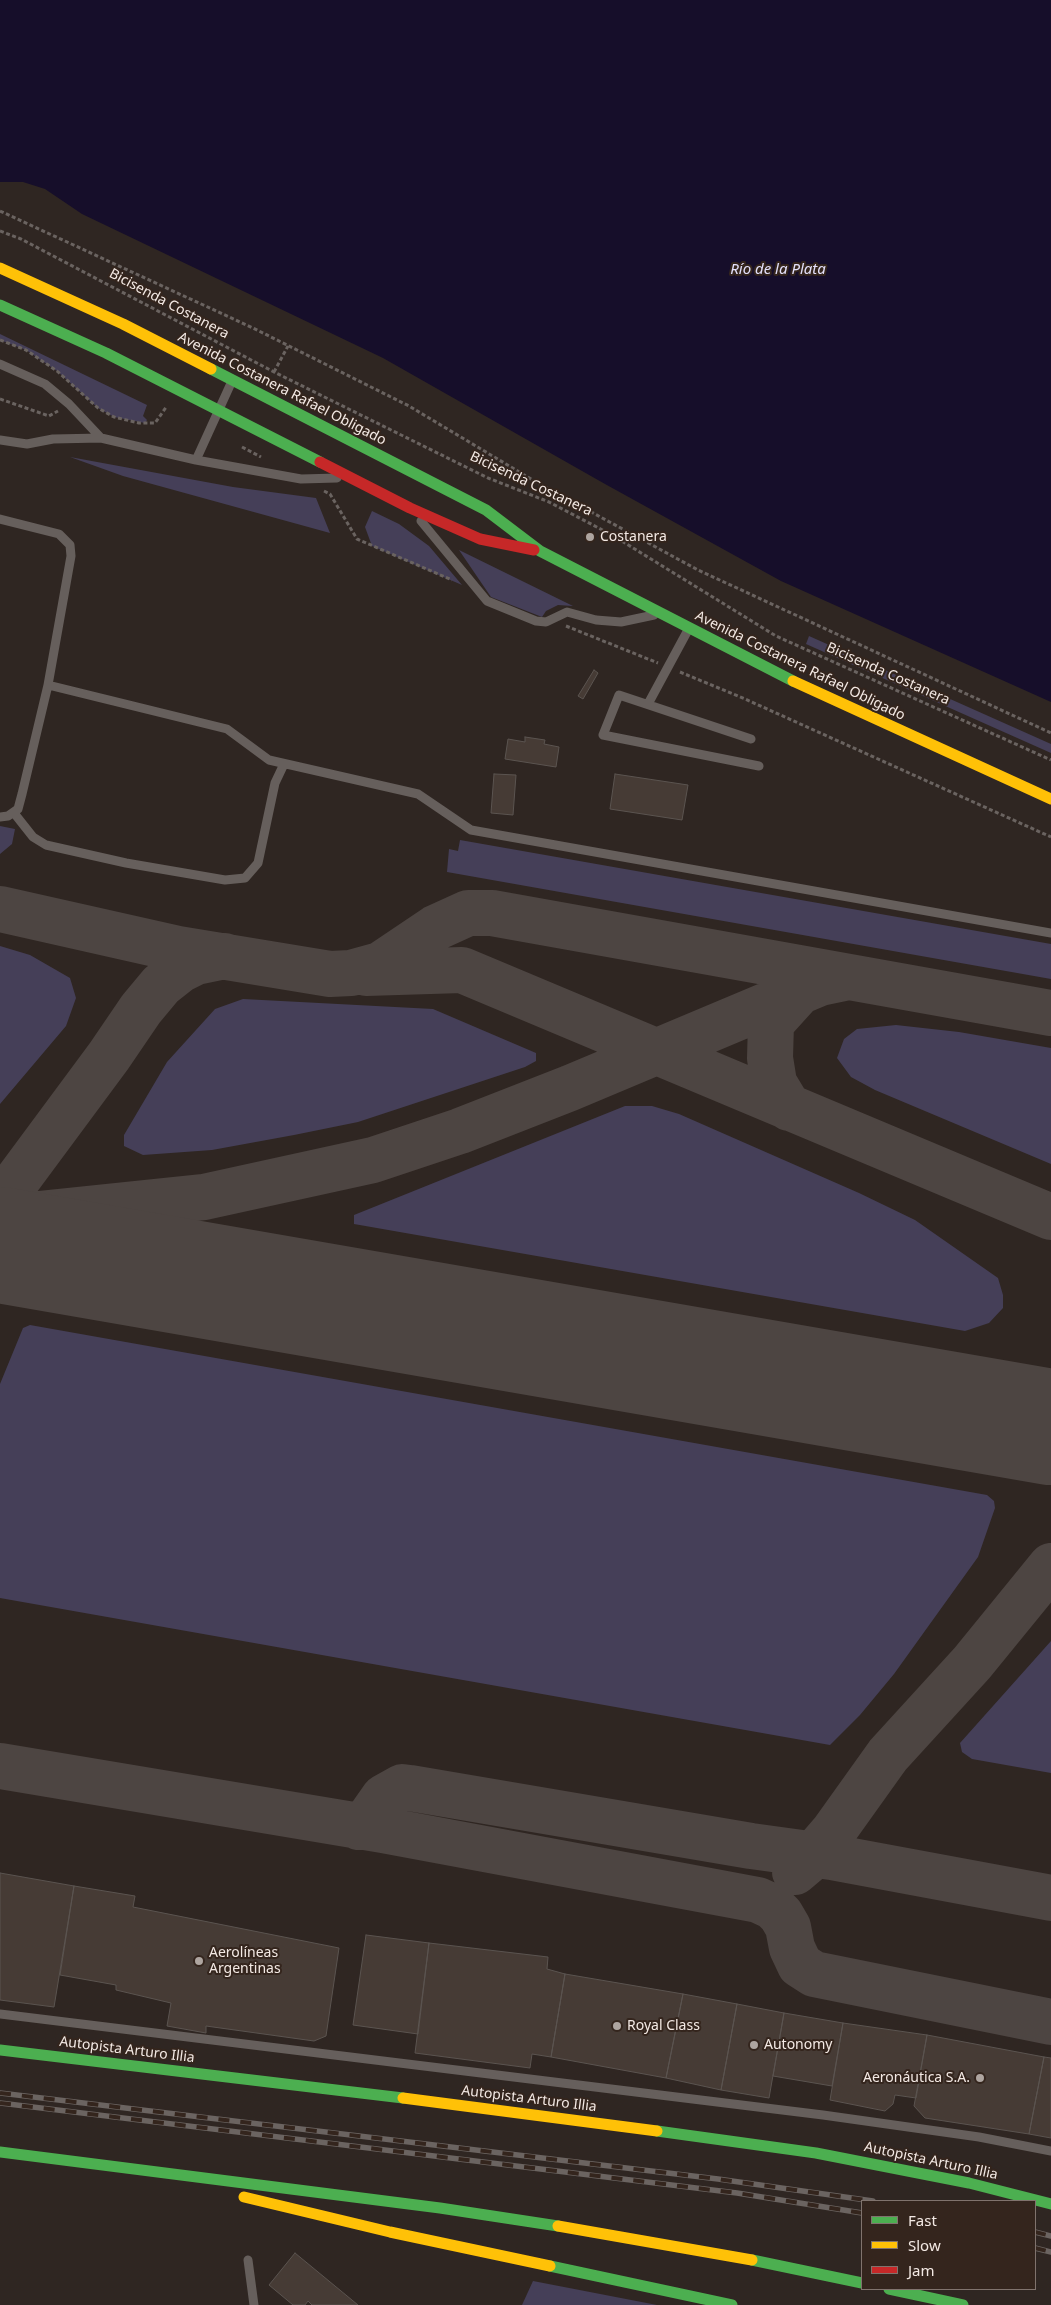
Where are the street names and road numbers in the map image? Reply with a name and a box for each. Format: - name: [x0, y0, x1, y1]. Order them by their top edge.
- street label: Bicisenda Costanera: [106, 265, 232, 343]
- street label: Avenida Costanera Rafael Obligado: [175, 329, 389, 449]
- street label: Bicisenda Costanera: [467, 448, 595, 520]
- street label: Avenida Costanera Rafael Obligado: [692, 608, 908, 724]
- street label: Bicisenda Costanera: [824, 639, 952, 709]
- street label: Autopista Arturo Illia: [58, 2033, 196, 2067]
- street label: Autopista Arturo Illia: [460, 2082, 598, 2116]
- street label: Autopista Arturo Illia: [863, 2139, 999, 2183]

